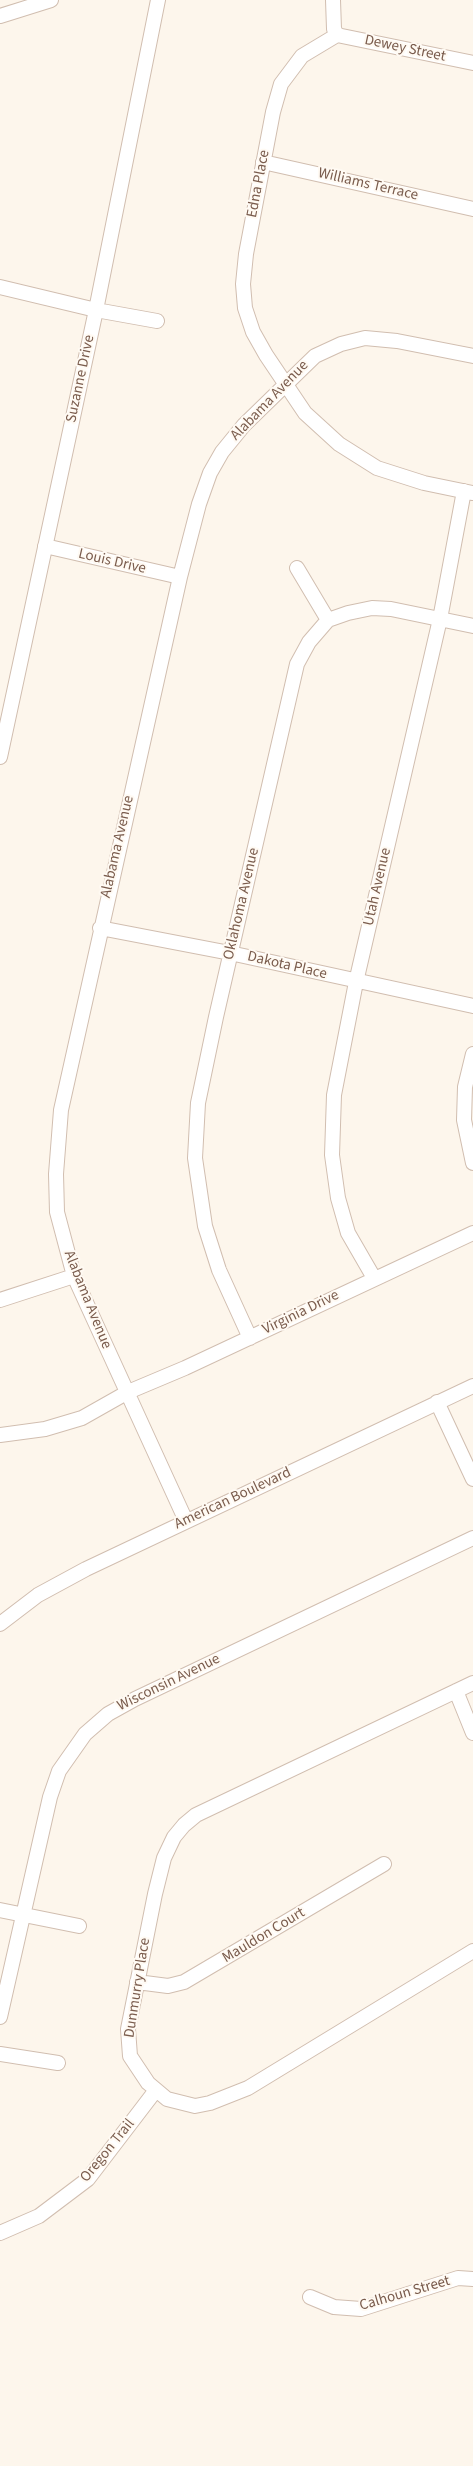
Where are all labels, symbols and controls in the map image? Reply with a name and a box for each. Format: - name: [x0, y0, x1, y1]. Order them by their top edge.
- street label: Dewey Street: [363, 32, 447, 66]
- street label: Edna Place: [244, 149, 274, 219]
- street label: Williams Terrace: [316, 165, 420, 205]
- street label: Suzanne Drive: [63, 334, 99, 424]
- street label: Alabama Avenue: [227, 357, 313, 445]
- street label: Louis Drive: [76, 545, 148, 579]
- street label: Alabama Avenue: [97, 794, 139, 900]
- street label: Oklahoma Avenue: [220, 846, 264, 962]
- street label: Utah Avenue: [360, 846, 396, 928]
- street label: Dakota Place: [246, 948, 328, 984]
- street label: Alabama Avenue: [59, 1248, 115, 1352]
- street label: Virginia Drive: [260, 1287, 342, 1339]
- street label: American Boulevard: [172, 1464, 294, 1534]
- street label: Wisconsin Avenue: [115, 1650, 223, 1716]
- street label: Mauldon Court: [219, 1904, 309, 1968]
- street label: Dunmurry Place: [121, 1937, 155, 2039]
- street label: Oregon Trail: [77, 2116, 139, 2186]
- street label: Calhoun Street: [358, 2273, 452, 2315]

